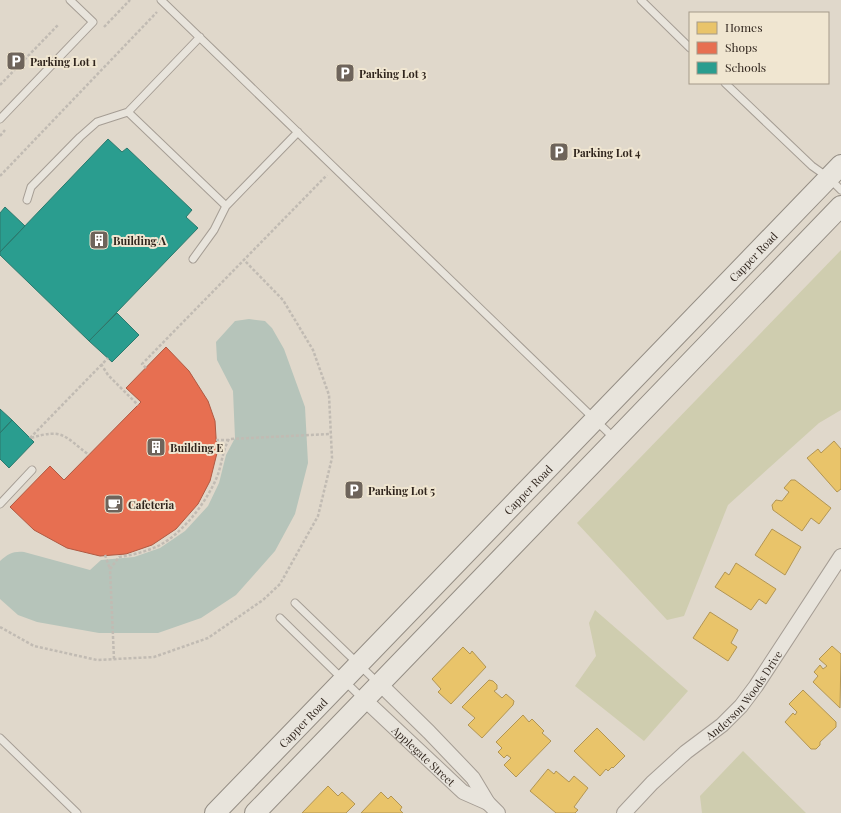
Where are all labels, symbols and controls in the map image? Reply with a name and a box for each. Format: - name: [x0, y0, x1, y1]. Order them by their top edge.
- legend: [689, 12, 829, 84]
- text: Homes: [725, 19, 763, 35]
- text: Shops: [725, 39, 757, 55]
- parking icon: Parking Lot 1: [5, 50, 27, 72]
- place label: Parking Lot 1: [30, 54, 96, 69]
- text: Schools: [725, 59, 766, 75]
- parking icon: Parking Lot 3: [334, 62, 356, 84]
- place label: Parking Lot 3: [359, 66, 426, 81]
- parking icon: Parking Lot 4: [548, 141, 570, 163]
- place label: Parking Lot 4: [573, 145, 641, 160]
- street label: Capper Road: [725, 228, 781, 285]
- building icon: Building A: [88, 229, 110, 251]
- place label: Building A: [113, 233, 167, 248]
- building icon: Building E: [145, 436, 167, 458]
- place label: Building E: [170, 440, 223, 455]
- street label: Capper Road: [500, 461, 556, 518]
- parking icon: Parking Lot 5: [343, 479, 365, 501]
- place label: Parking Lot 5: [368, 483, 435, 498]
- cafe icon: Cafeteria: [103, 493, 125, 515]
- place label: Cafeteria: [128, 497, 175, 512]
- street label: Anderson Woods Drive: [701, 647, 785, 743]
- street label: Capper Road: [275, 694, 331, 751]
- street label: Applegate Street: [389, 721, 459, 789]

